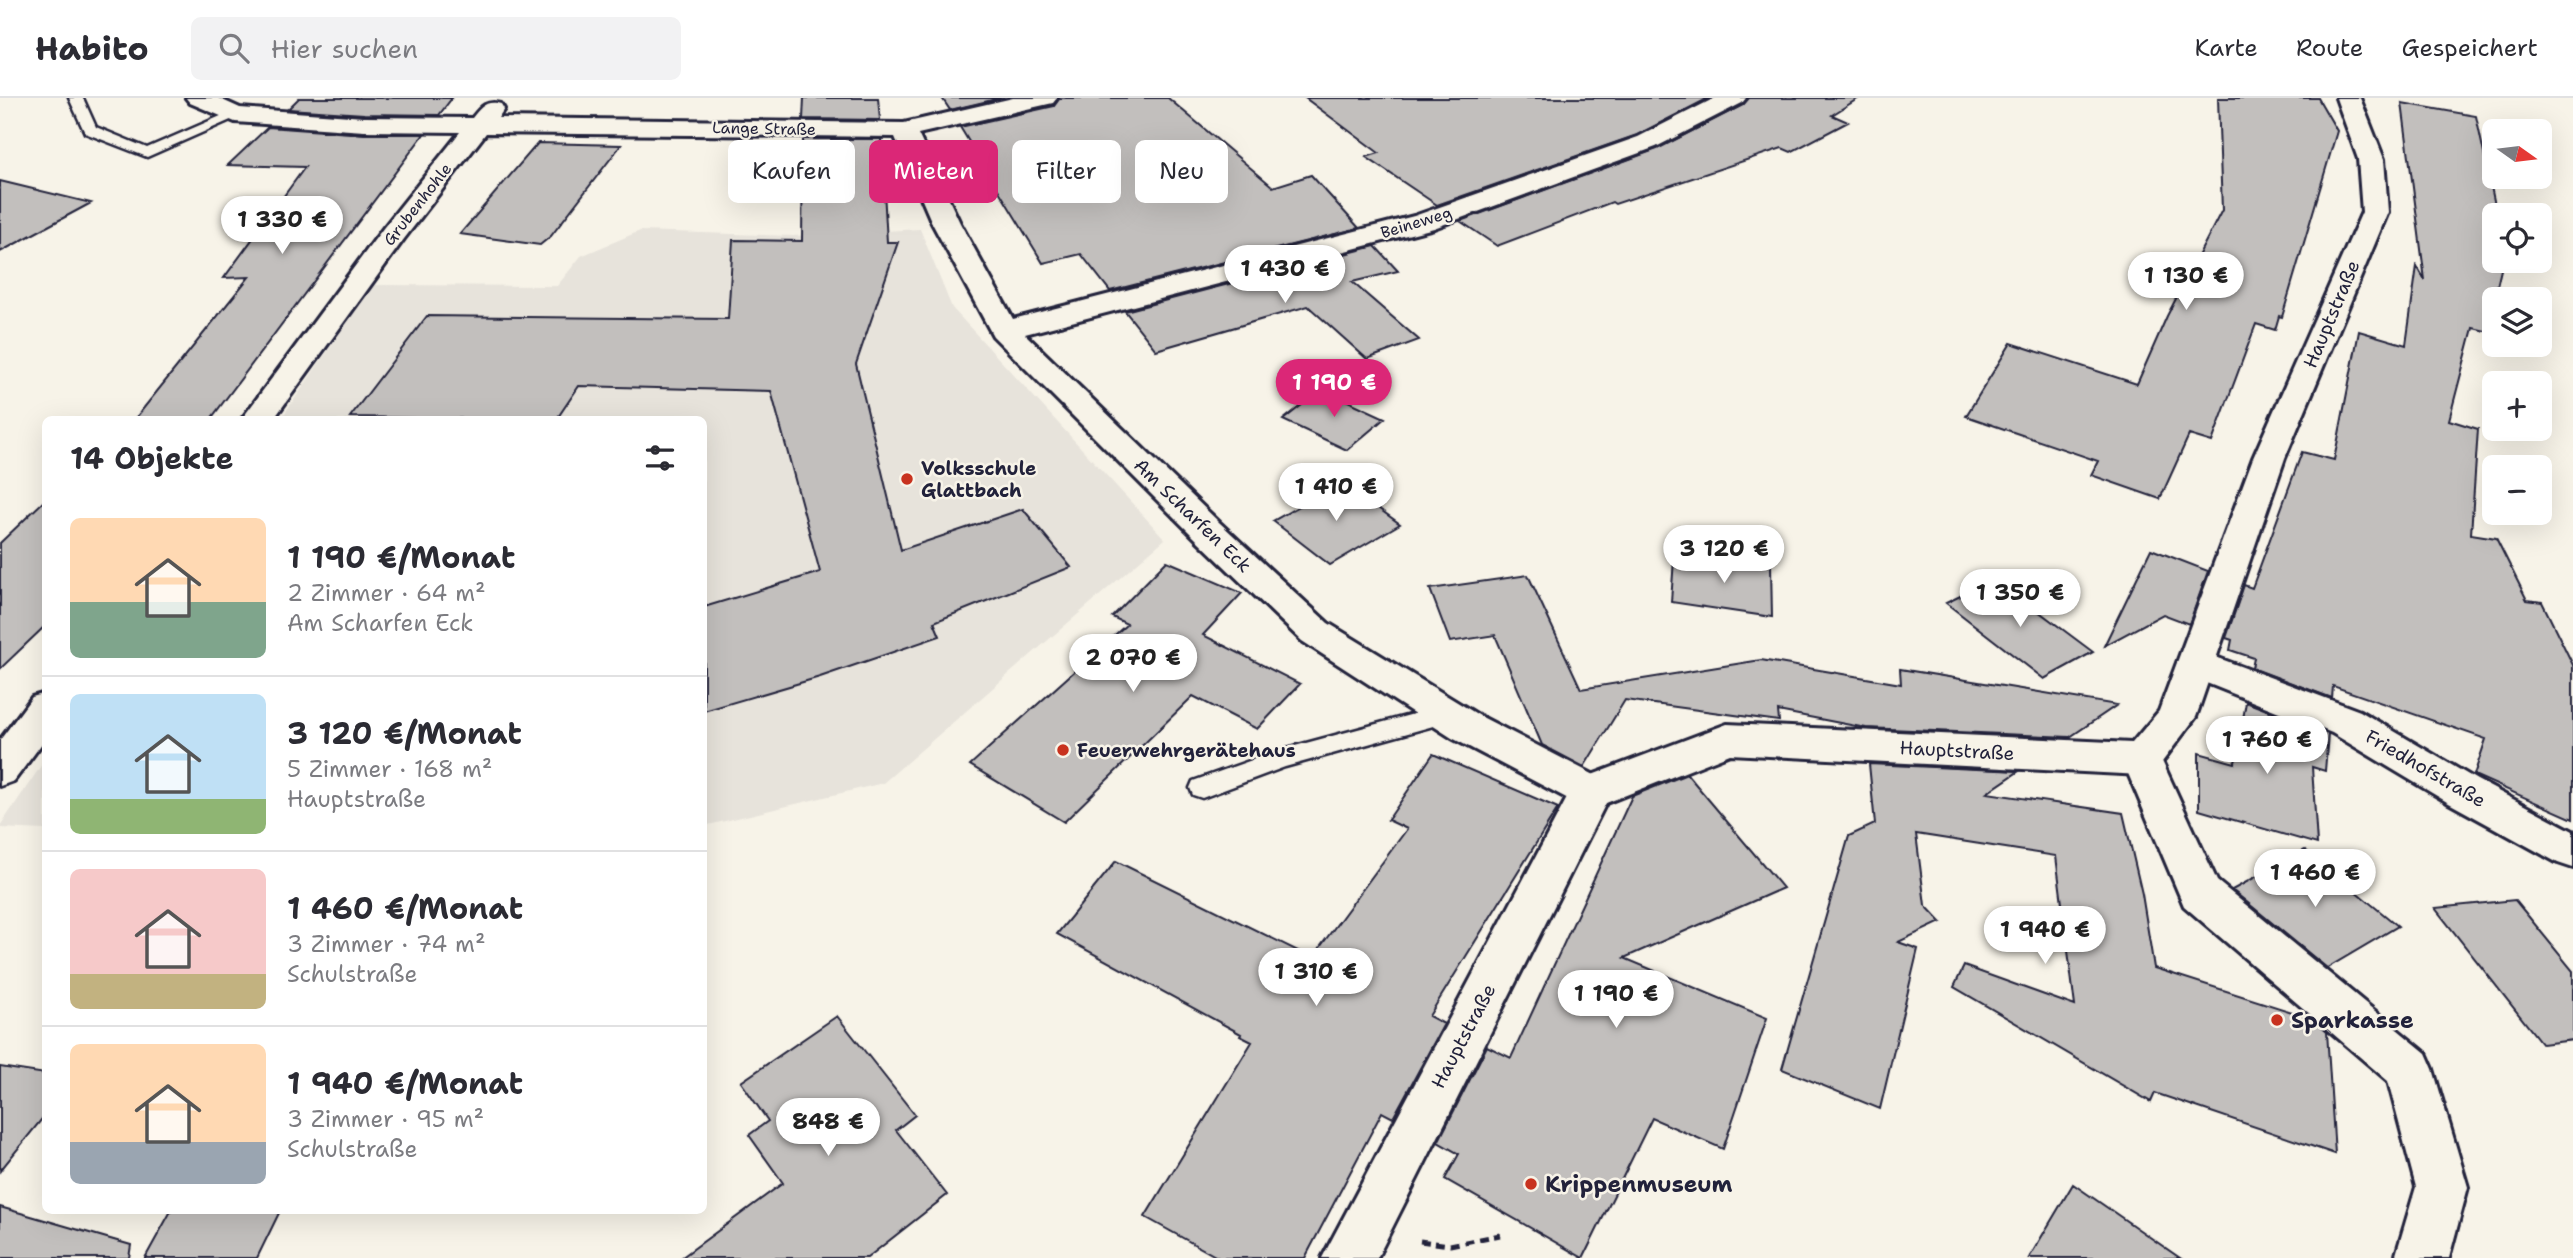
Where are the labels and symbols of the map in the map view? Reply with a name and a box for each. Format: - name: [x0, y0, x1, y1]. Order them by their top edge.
- street label: Lange Straße: [712, 117, 816, 140]
- north arrow: [2482, 119, 2552, 189]
- street label: Grubenhohle: [379, 159, 456, 250]
- pin: 1 330 €: [217, 197, 347, 256]
- street label: Beineweg: [1378, 202, 1454, 243]
- pin: 1 430 €: [1220, 246, 1350, 305]
- pin: 1 130 €: [2121, 252, 2251, 312]
- street label: Hauptstraße: [2298, 256, 2365, 372]
- pin: 1 190 €: [1269, 360, 1399, 419]
- street label: Am Scharfen Eck: [1129, 453, 1257, 578]
- place label: Volksschule Glattbach: [921, 456, 1037, 503]
- pin: 1 410 €: [1271, 464, 1401, 523]
- marker: Volksschule Glattbach: [899, 471, 915, 487]
- pin: 3 120 €: [1659, 526, 1789, 585]
- pin: 1 350 €: [1955, 570, 2085, 629]
- pin: 2 070 €: [1068, 634, 1198, 694]
- pin: 1 760 €: [2202, 716, 2332, 776]
- street label: Friedhofstraße: [2361, 724, 2490, 813]
- street label: Hauptstraße: [1899, 735, 2015, 766]
- place label: Feuerwehrgerätehaus: [1077, 738, 1296, 763]
- marker: Feuerwehrgerätehaus: [1055, 742, 1071, 758]
- pin: 1 460 €: [2250, 850, 2380, 909]
- pin: 1 940 €: [1980, 906, 2110, 966]
- pin: 1 310 €: [1251, 948, 1381, 1008]
- pin: 1 190 €: [1551, 970, 1681, 1030]
- street label: Hauptstraße: [1425, 980, 1501, 1093]
- place label: Sparkasse: [2291, 1005, 2414, 1035]
- marker: Sparkasse: [2269, 1012, 2285, 1028]
- pin: 848 €: [779, 1098, 877, 1158]
- place label: Krippenmuseum: [1545, 1169, 1732, 1199]
- marker: Krippenmuseum: [1523, 1176, 1539, 1192]

